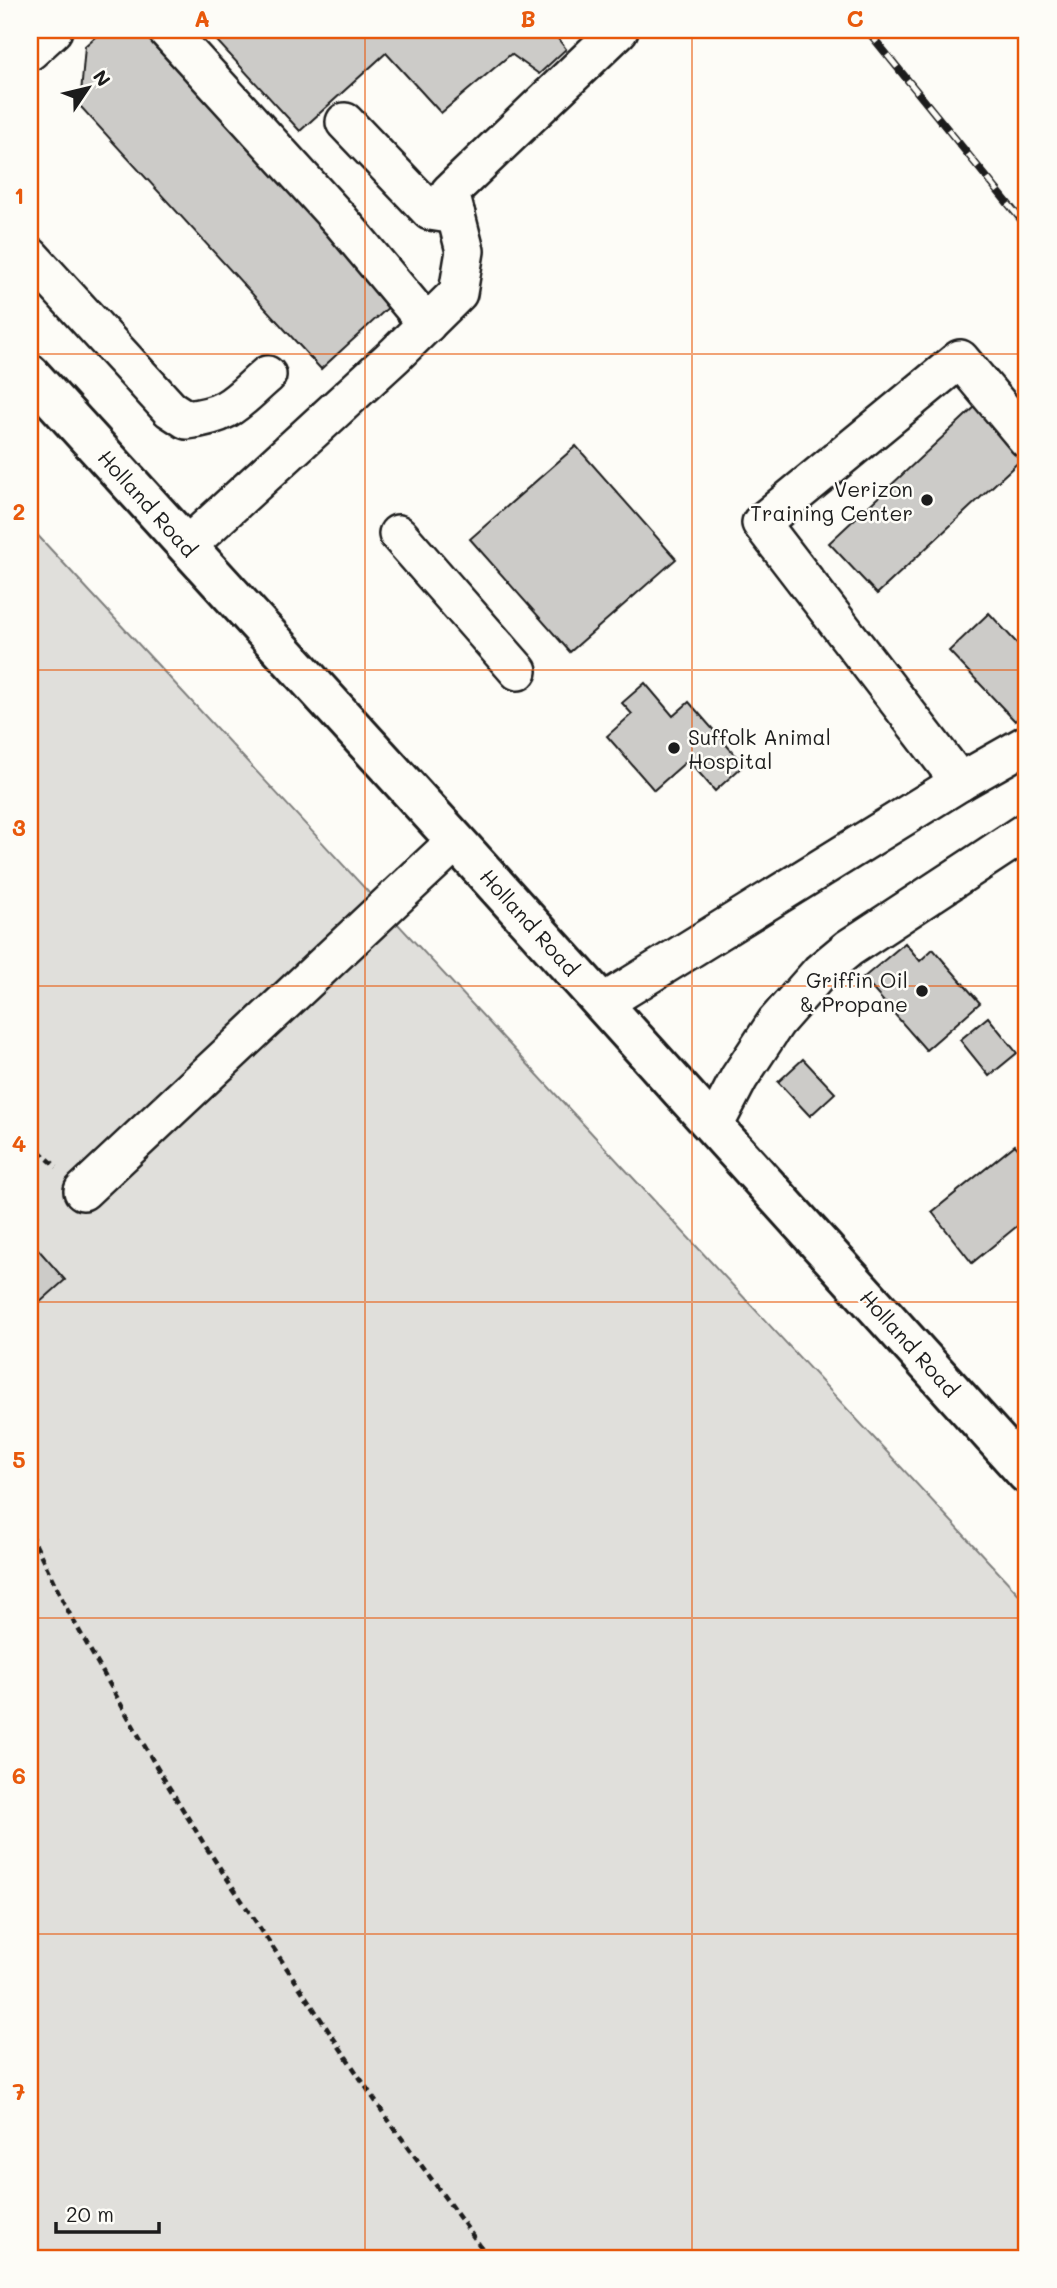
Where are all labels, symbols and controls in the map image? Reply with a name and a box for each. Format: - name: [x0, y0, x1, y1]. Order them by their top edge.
- text: A: [194, 3, 210, 33]
- text: B: [520, 3, 536, 33]
- text: C: [846, 3, 864, 33]
- north arrow: [52, 52, 122, 122]
- text: N: [88, 65, 117, 91]
- text: 1: [14, 180, 24, 210]
- street label: Holland Road: [93, 444, 203, 562]
- place label: Verizon Training Center: [750, 475, 913, 526]
- marker: Verizon Training Center: [919, 492, 935, 508]
- text: 2: [13, 496, 25, 526]
- place label: Suffolk Animal Hospital: [688, 723, 831, 774]
- marker: Suffolk Animal Hospital: [666, 740, 682, 756]
- text: 3: [12, 812, 26, 842]
- street label: Holland Road: [475, 863, 585, 981]
- place label: Griffin Oil & Propane: [800, 966, 908, 1017]
- marker: Griffin Oil & Propane: [914, 983, 930, 999]
- text: 4: [12, 1128, 26, 1158]
- street label: Holland Road: [855, 1284, 965, 1402]
- text: 5: [12, 1444, 26, 1474]
- text: 6: [12, 1760, 26, 1790]
- text: 7: [13, 2076, 26, 2106]
- scale bar: [56, 2190, 159, 2234]
- text: 20 m: [66, 2200, 114, 2227]

